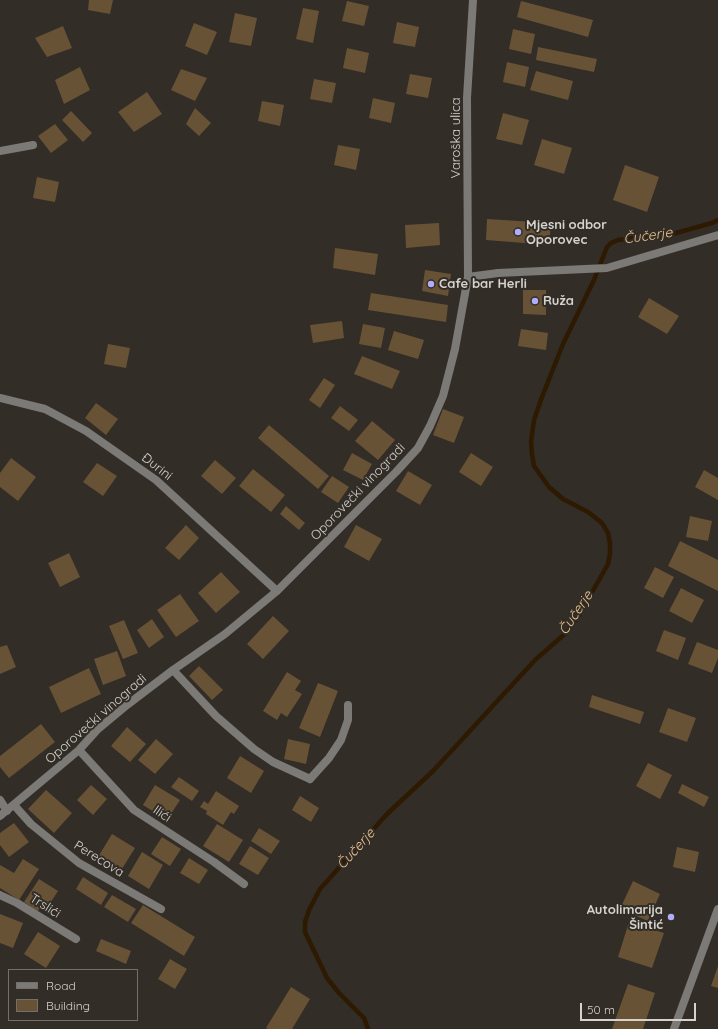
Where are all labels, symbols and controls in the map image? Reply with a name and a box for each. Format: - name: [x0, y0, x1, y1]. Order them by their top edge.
- street label: Varoška ulica: [448, 97, 464, 179]
- place label: Mjesni odbor Oporovec: [526, 217, 607, 248]
- water label: Čučerje: [622, 224, 674, 248]
- marker: Mjesni odbor Oporovec: [513, 227, 523, 237]
- place label: Cafe bar Herli: [439, 276, 527, 292]
- marker: Cafe bar Herli: [426, 279, 436, 289]
- place label: Ruža: [543, 293, 574, 309]
- marker: Ruža: [530, 296, 540, 306]
- street label: Oporovečki vinogradi: [308, 440, 408, 544]
- street label: Đurini: [138, 450, 176, 484]
- water label: Čučerje: [555, 588, 597, 638]
- street label: Oporovečki vinogradi: [42, 671, 150, 767]
- street label: Ilići: [150, 802, 174, 826]
- water label: Čučerje: [333, 825, 379, 873]
- street label: Perecova: [71, 837, 127, 881]
- street label: Trslići: [27, 891, 63, 921]
- place label: Autolimarija Šintić: [587, 902, 663, 933]
- marker: Autolimarija Šintić: [666, 912, 676, 922]
- legend: [8, 969, 138, 1021]
- text: Road: [46, 978, 76, 993]
- scale bar: [582, 995, 698, 1021]
- text: Building: [46, 998, 90, 1013]
- text: 50 m: [587, 1002, 615, 1017]

